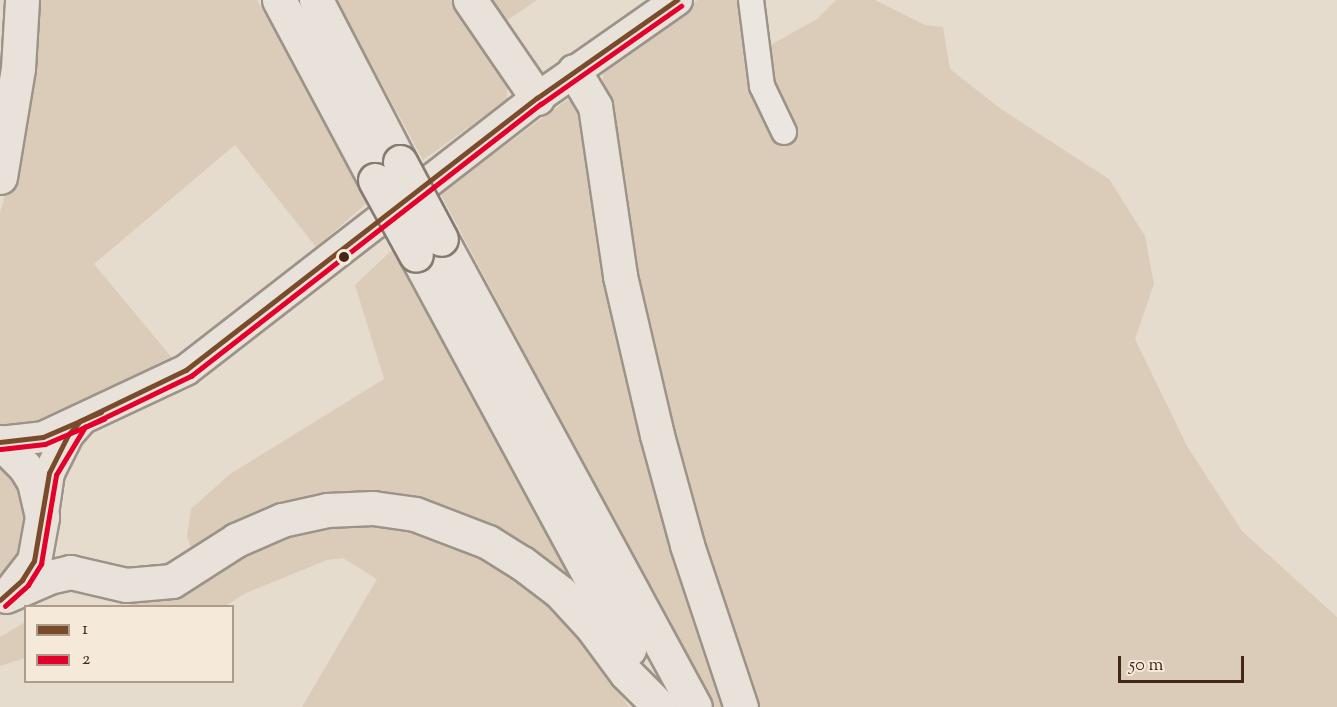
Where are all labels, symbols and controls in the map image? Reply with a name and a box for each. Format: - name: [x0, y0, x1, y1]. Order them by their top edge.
- unlabelled marker: [338, 251, 350, 263]
- legend: [24, 605, 234, 683]
- text: 1: [82, 617, 88, 643]
- scale bar: [1121, 644, 1247, 682]
- text: 2: [82, 647, 90, 673]
- text: 50 m: [1129, 653, 1163, 679]

